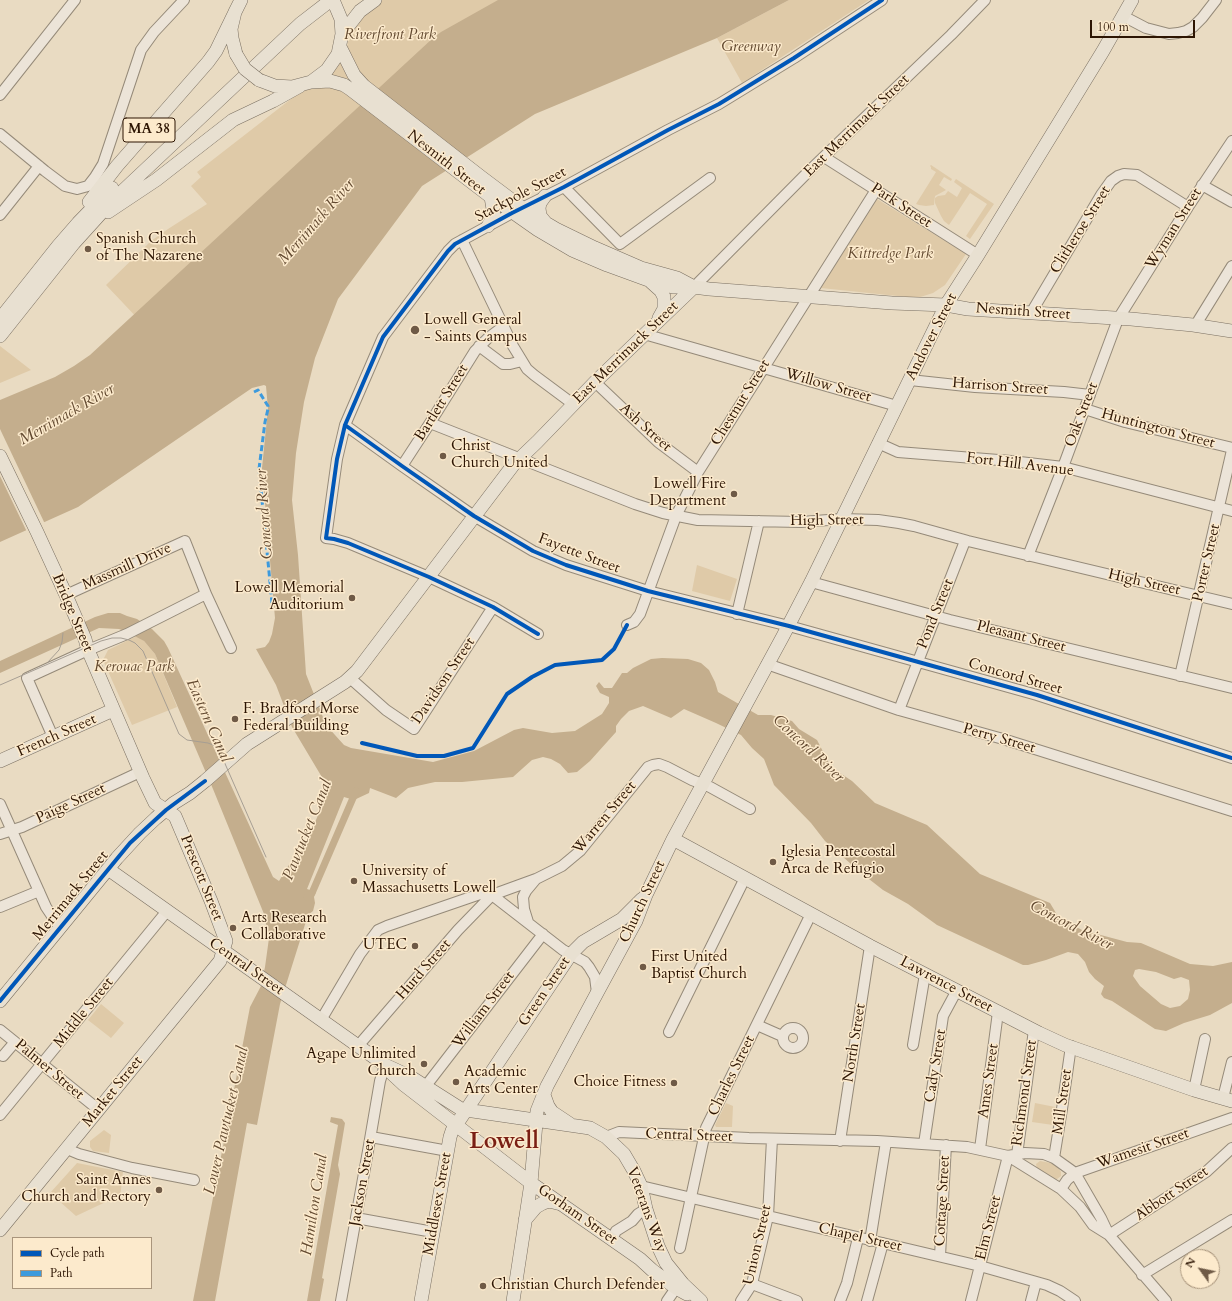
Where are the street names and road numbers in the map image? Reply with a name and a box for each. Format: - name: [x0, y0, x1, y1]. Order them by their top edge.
- street label: East Merrimack Street: [800, 71, 914, 181]
- road number: MA 38: [123, 118, 175, 142]
- street label: Nesmith Street: [403, 127, 489, 199]
- street label: Stackpole Street: [472, 163, 570, 227]
- street label: Park Street: [867, 180, 935, 232]
- street label: Clitheroe Street: [1047, 183, 1115, 277]
- street label: Wyman Street: [1142, 185, 1206, 273]
- street label: Andover Street: [902, 290, 962, 384]
- street label: East Merrimack Street: [569, 298, 683, 408]
- street label: Nesmith Street: [975, 300, 1071, 324]
- street label: Chestnut Street: [707, 357, 775, 449]
- street label: Bartlett Street: [411, 361, 473, 445]
- street label: Willow Street: [783, 365, 873, 407]
- street label: Harrison Street: [952, 375, 1048, 399]
- street label: Oak Street: [1061, 380, 1103, 450]
- street label: Ash Street: [615, 400, 675, 456]
- street label: Huntington Street: [1099, 405, 1217, 453]
- street label: Fort Hill Avenue: [965, 449, 1075, 481]
- street label: High Street: [790, 511, 864, 531]
- street label: Porter Street: [1189, 522, 1225, 604]
- street label: Fayette Street: [536, 530, 622, 578]
- street label: Massmill Drive: [80, 539, 174, 595]
- street label: High Street: [1106, 566, 1182, 600]
- street label: Bridge Street: [47, 571, 97, 655]
- street label: Pond Street: [914, 577, 958, 651]
- street label: Pleasant Street: [975, 617, 1067, 657]
- street label: Davidson Street: [409, 634, 479, 728]
- street label: Concord Street: [966, 655, 1064, 699]
- street label: French Street: [15, 711, 99, 761]
- street label: Perry Street: [961, 720, 1037, 758]
- street label: Warren Street: [569, 778, 641, 858]
- street label: Paige Street: [33, 780, 109, 828]
- street label: Prescott Street: [176, 833, 226, 923]
- street label: Merrimack Street: [29, 847, 113, 945]
- street label: Church Street: [616, 858, 670, 946]
- street label: Central Street: [205, 935, 287, 999]
- street label: Hurd Street: [393, 936, 455, 1004]
- street label: Lawrence Street: [897, 953, 995, 1017]
- street label: Green Street: [515, 954, 575, 1030]
- street label: William Street: [449, 968, 519, 1052]
- street label: Middle Street: [50, 974, 118, 1052]
- street label: North Street: [840, 1002, 870, 1084]
- street label: Cady Street: [921, 1028, 951, 1104]
- street label: Charles Street: [705, 1033, 759, 1119]
- street label: Palmer Street: [11, 1036, 87, 1104]
- street label: Richmond Street: [1009, 1039, 1041, 1147]
- street label: Ames Street: [975, 1042, 1003, 1120]
- street label: Market Street: [79, 1053, 147, 1131]
- street label: Mill Street: [1049, 1068, 1077, 1136]
- street label: Central Street: [645, 1125, 733, 1147]
- street label: Wamesit Street: [1094, 1125, 1192, 1173]
- street label: Jackson Street: [346, 1138, 380, 1228]
- street label: Middlesex Street: [420, 1151, 456, 1257]
- street label: Cottage Street: [932, 1155, 954, 1247]
- street label: Abbott Street: [1132, 1163, 1212, 1225]
- street label: Veterans Way: [622, 1165, 670, 1255]
- street label: Gorham Street: [534, 1181, 620, 1249]
- street label: Elm Street: [972, 1194, 1006, 1262]
- street label: Union Street: [740, 1203, 776, 1287]
- street label: Chapel Street: [817, 1220, 903, 1256]

